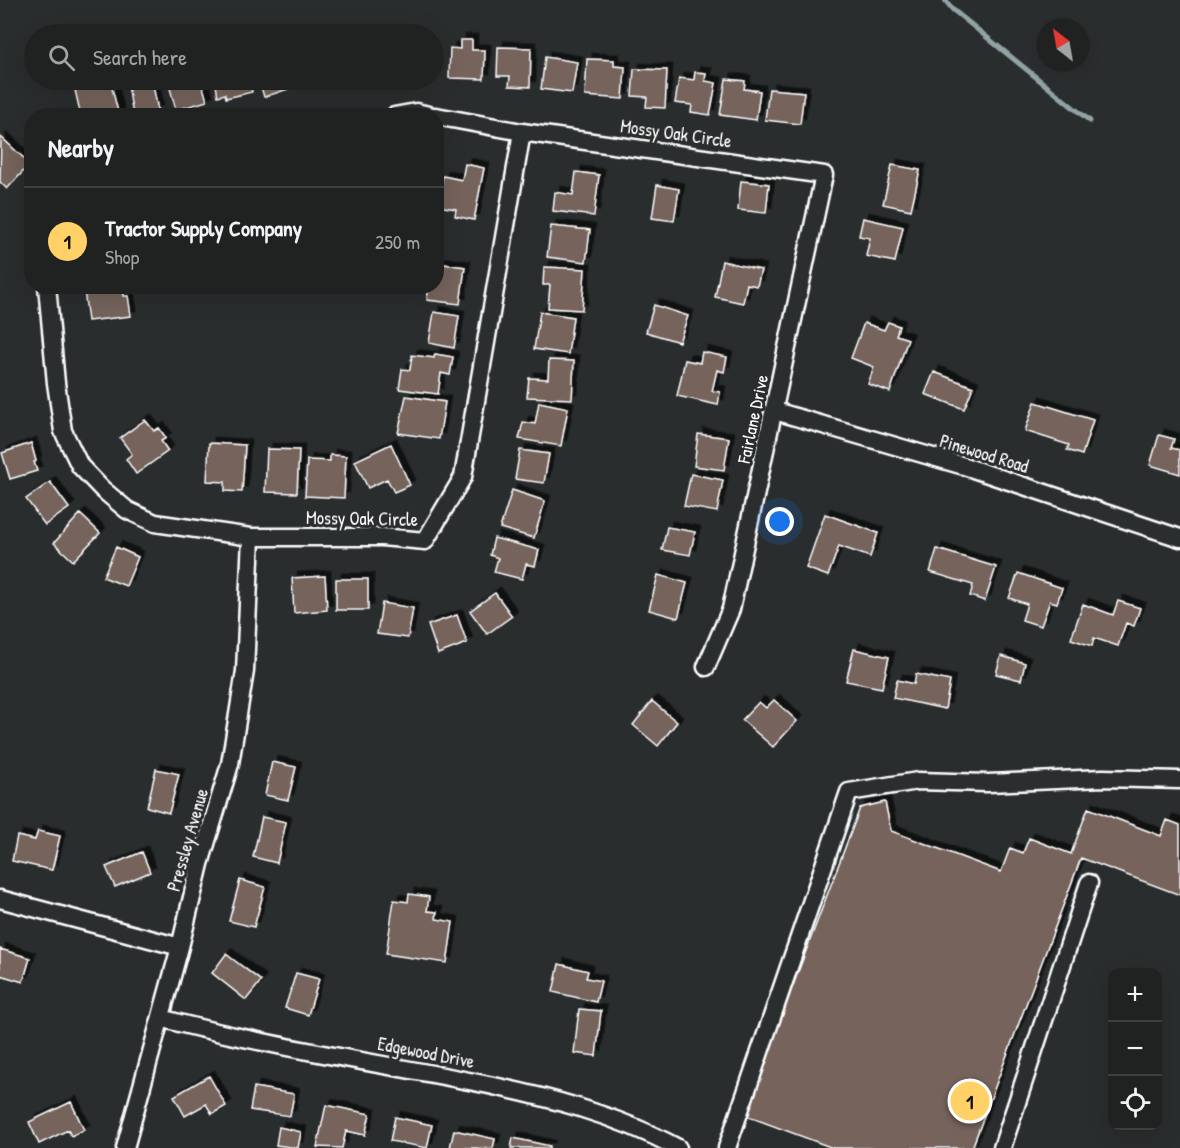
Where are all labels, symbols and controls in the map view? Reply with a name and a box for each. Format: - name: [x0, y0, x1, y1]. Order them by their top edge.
- north arrow: [1036, 18, 1090, 72]
- search box: [24, 24, 444, 90]
- icon: search: [45, 41, 78, 74]
- text: Search here: [93, 42, 187, 72]
- street label: Mossy Oak Circle: [619, 113, 733, 154]
- text: Nearby: [48, 130, 114, 165]
- text: Tractor Supply Company: [105, 213, 302, 243]
- text: 1: [64, 228, 71, 255]
- text: 250 m: [375, 228, 420, 255]
- text: Shop: [105, 243, 139, 270]
- street label: Fairlane Drive: [731, 372, 774, 466]
- street label: Pinewood Road: [937, 428, 1032, 479]
- street label: Mossy Oak Circle: [306, 505, 418, 532]
- your location: [765, 507, 794, 536]
- street label: Pressley Avenue: [161, 785, 214, 894]
- map controls: [1108, 968, 1162, 1130]
- button: +: [1108, 968, 1162, 1022]
- button: −: [1108, 1022, 1162, 1076]
- street label: Edgewood Drive: [376, 1031, 477, 1074]
- button: locate: [1108, 1076, 1162, 1130]
- pin: 1: [950, 1078, 990, 1124]

